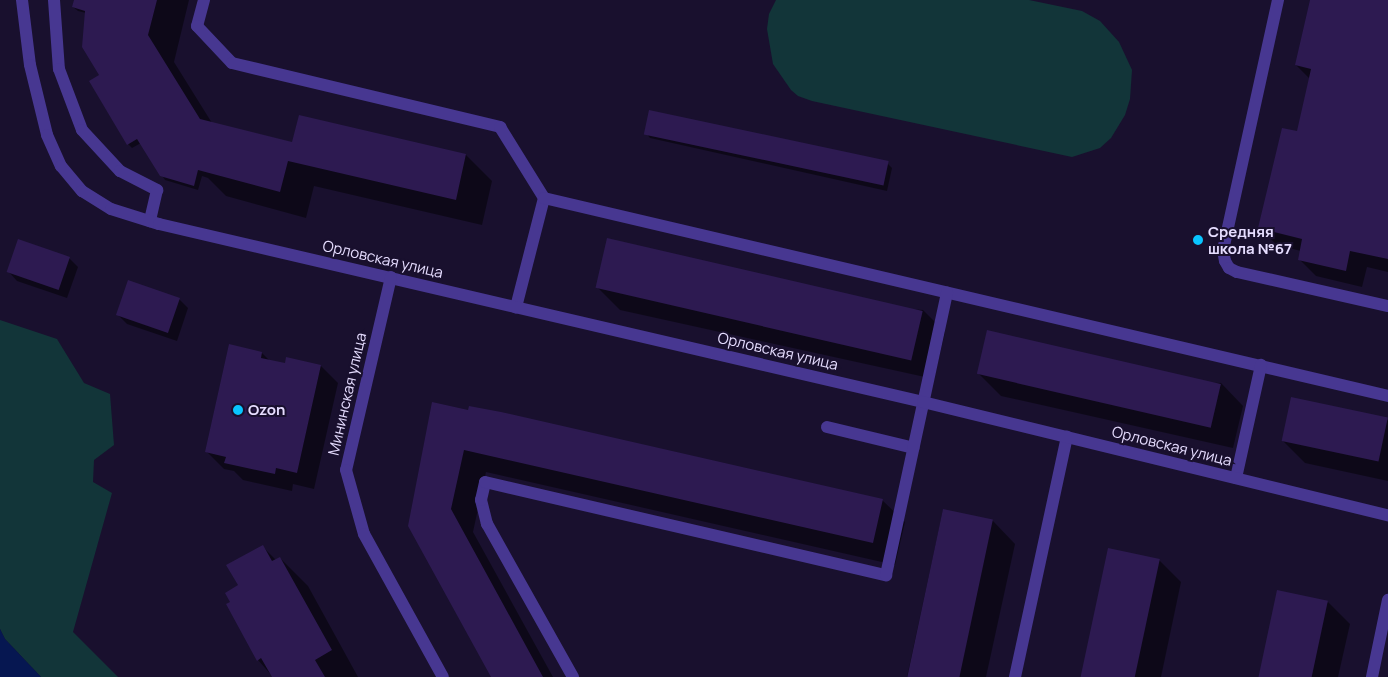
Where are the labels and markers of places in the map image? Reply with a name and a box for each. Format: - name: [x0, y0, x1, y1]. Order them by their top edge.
- place label: Средняя школа №67: [1208, 222, 1292, 257]
- marker: Средняя школа №67: [1192, 234, 1204, 246]
- place label: Ozon: [248, 401, 285, 419]
- marker: Ozon: [232, 404, 244, 416]

